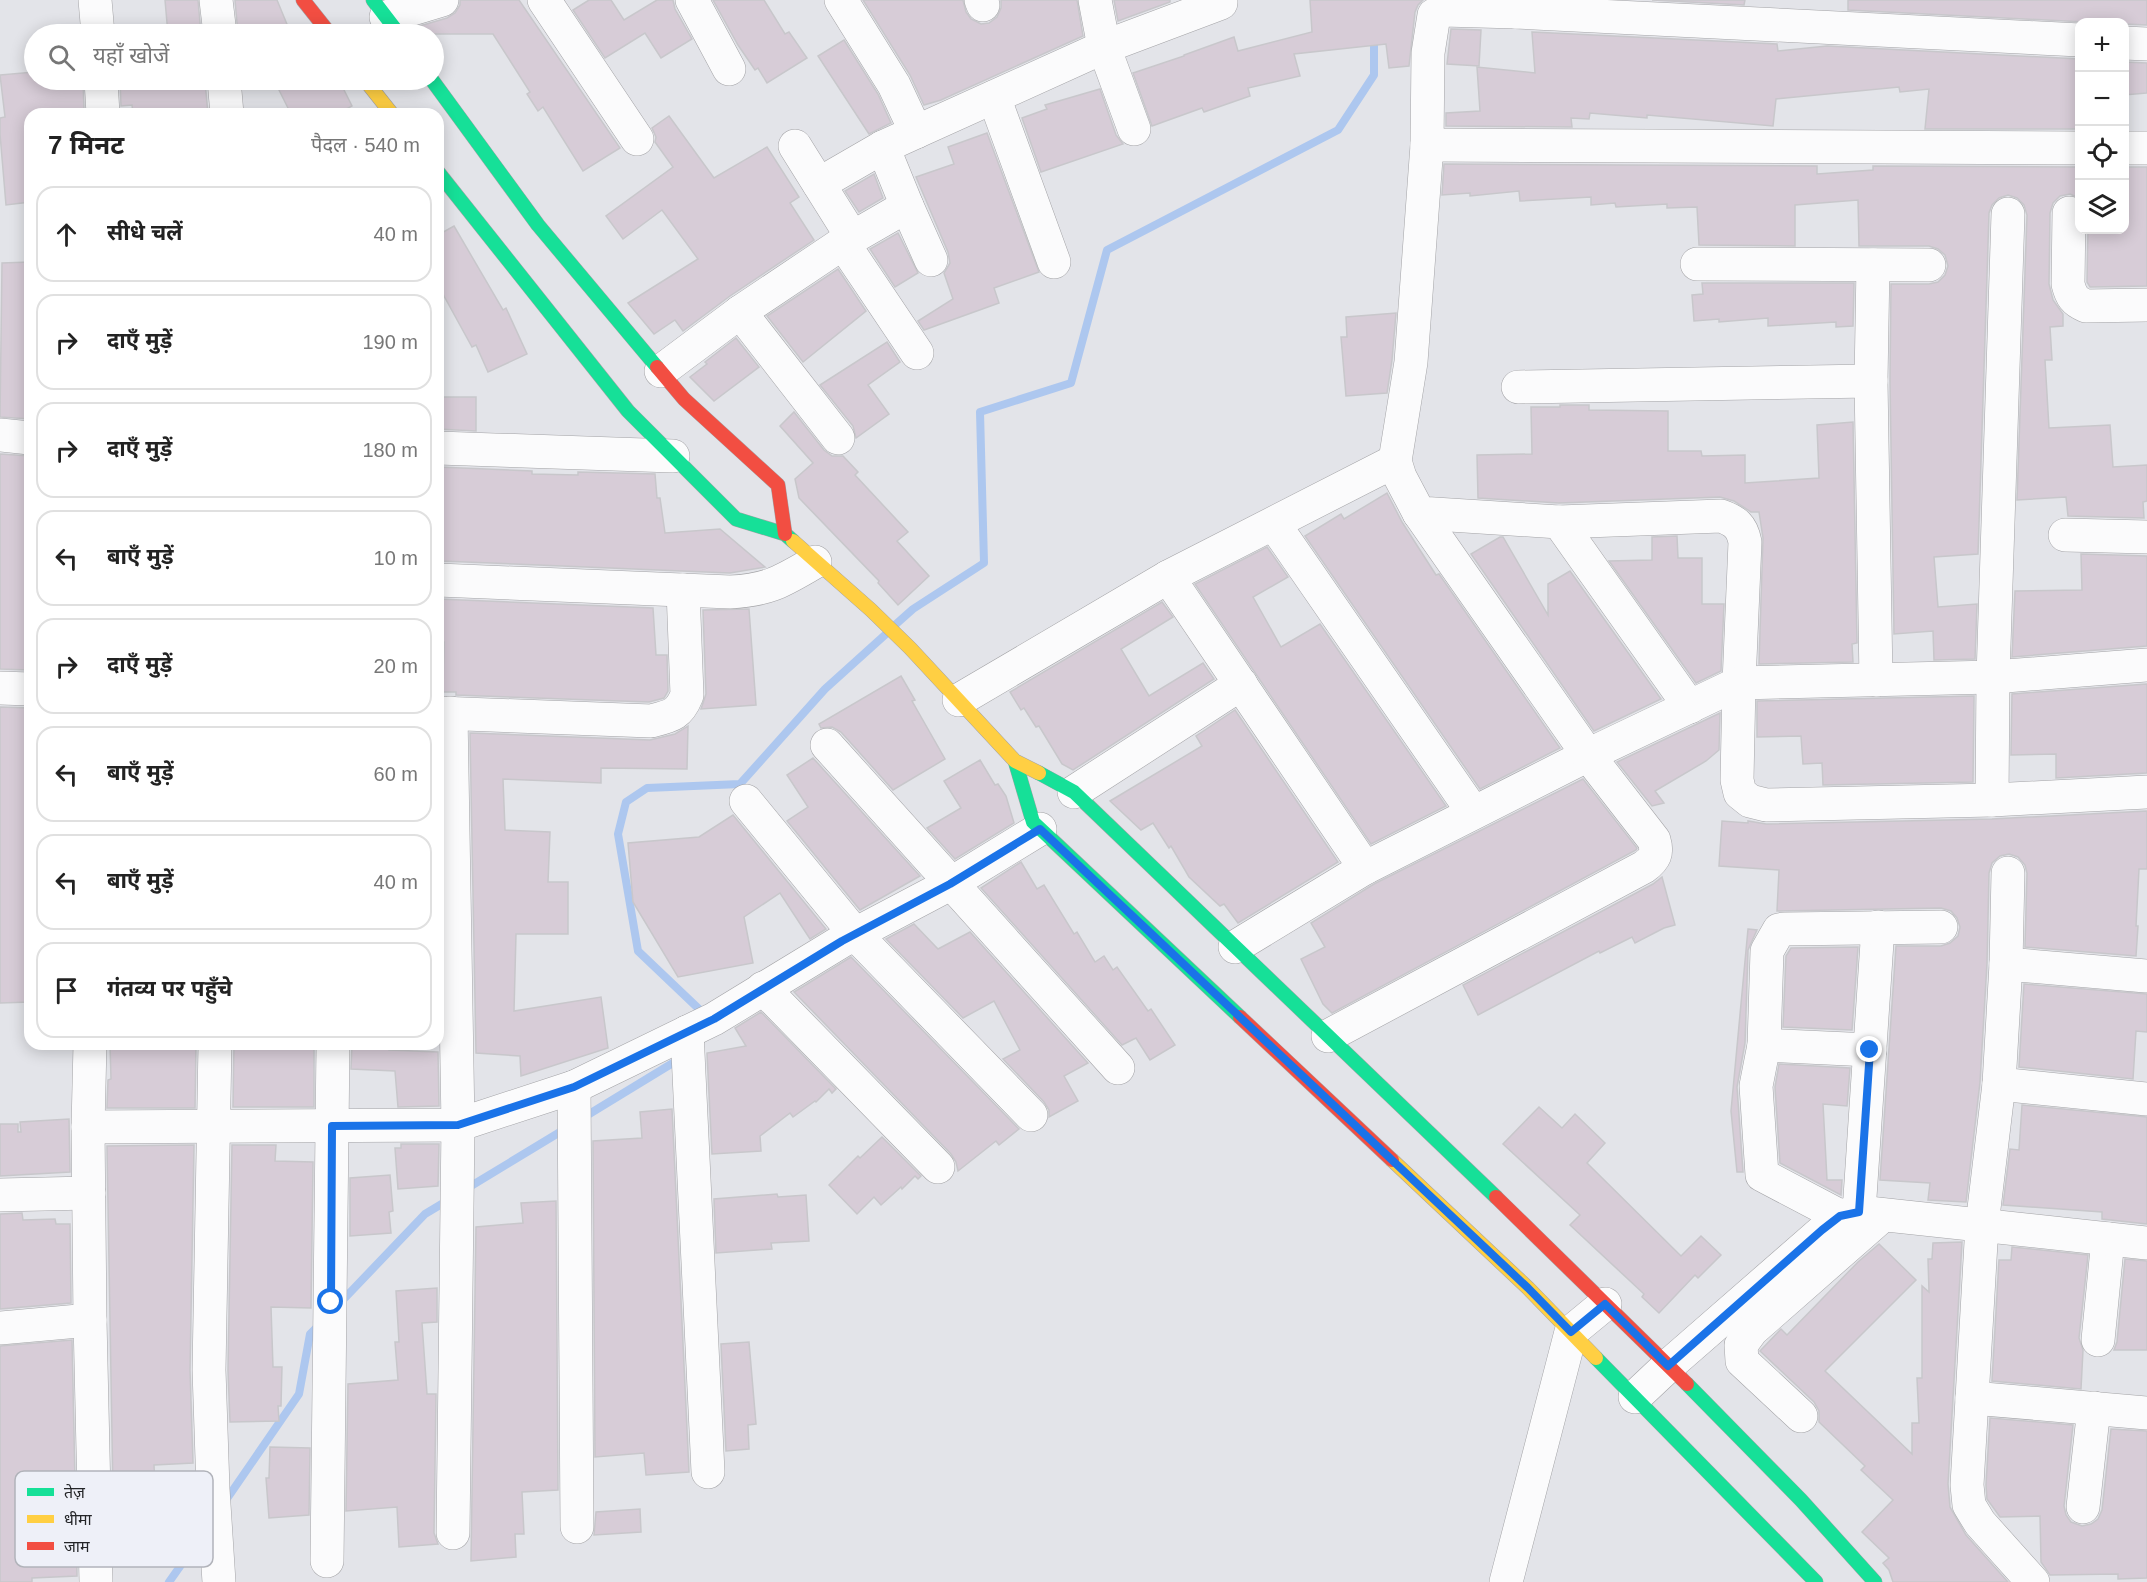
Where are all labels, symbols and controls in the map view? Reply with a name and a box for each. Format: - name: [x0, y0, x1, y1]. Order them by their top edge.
- map controls: [2075, 18, 2129, 234]
- button: +: [2075, 18, 2129, 72]
- search box: [24, 24, 444, 90]
- icon: search: [45, 41, 78, 74]
- text: यहाँ खोजें: [93, 43, 169, 68]
- button: −: [2075, 72, 2129, 126]
- button: locate: [2075, 126, 2129, 180]
- text: 7 मिनट: [48, 130, 124, 160]
- text: पैदल · 540 m: [311, 134, 420, 156]
- button: layers: [2075, 180, 2129, 234]
- icon: ahead: [50, 218, 83, 251]
- text: सीधे चलें: [107, 220, 182, 245]
- text: 40 m: [374, 223, 418, 245]
- icon: right: [50, 326, 83, 359]
- text: दाएँ मुड़ें: [107, 328, 172, 353]
- text: 190 m: [362, 331, 418, 353]
- icon: right: [50, 434, 83, 467]
- text: दाएँ मुड़ें: [107, 436, 172, 461]
- text: 180 m: [362, 439, 418, 461]
- icon: left: [50, 542, 83, 575]
- text: बाएँ मुड़ें: [107, 544, 173, 569]
- text: 10 m: [374, 547, 418, 569]
- icon: right: [50, 650, 83, 683]
- text: दाएँ मुड़ें: [107, 652, 172, 677]
- text: 20 m: [374, 655, 418, 677]
- icon: left: [50, 758, 83, 791]
- text: बाएँ मुड़ें: [107, 760, 173, 785]
- text: 60 m: [374, 763, 418, 785]
- icon: left: [50, 866, 83, 899]
- text: बाएँ मुड़ें: [107, 868, 173, 893]
- text: 40 m: [374, 871, 418, 893]
- icon: arrive: [50, 974, 83, 1007]
- text: गंतव्य पर पहुँचे: [107, 976, 232, 1001]
- route end: [1856, 1036, 1882, 1062]
- route start: [317, 1288, 343, 1314]
- legend: [15, 1471, 213, 1567]
- text: तेज़: [64, 1483, 86, 1501]
- text: धीमा: [64, 1511, 93, 1528]
- text: जाम: [64, 1538, 90, 1555]

